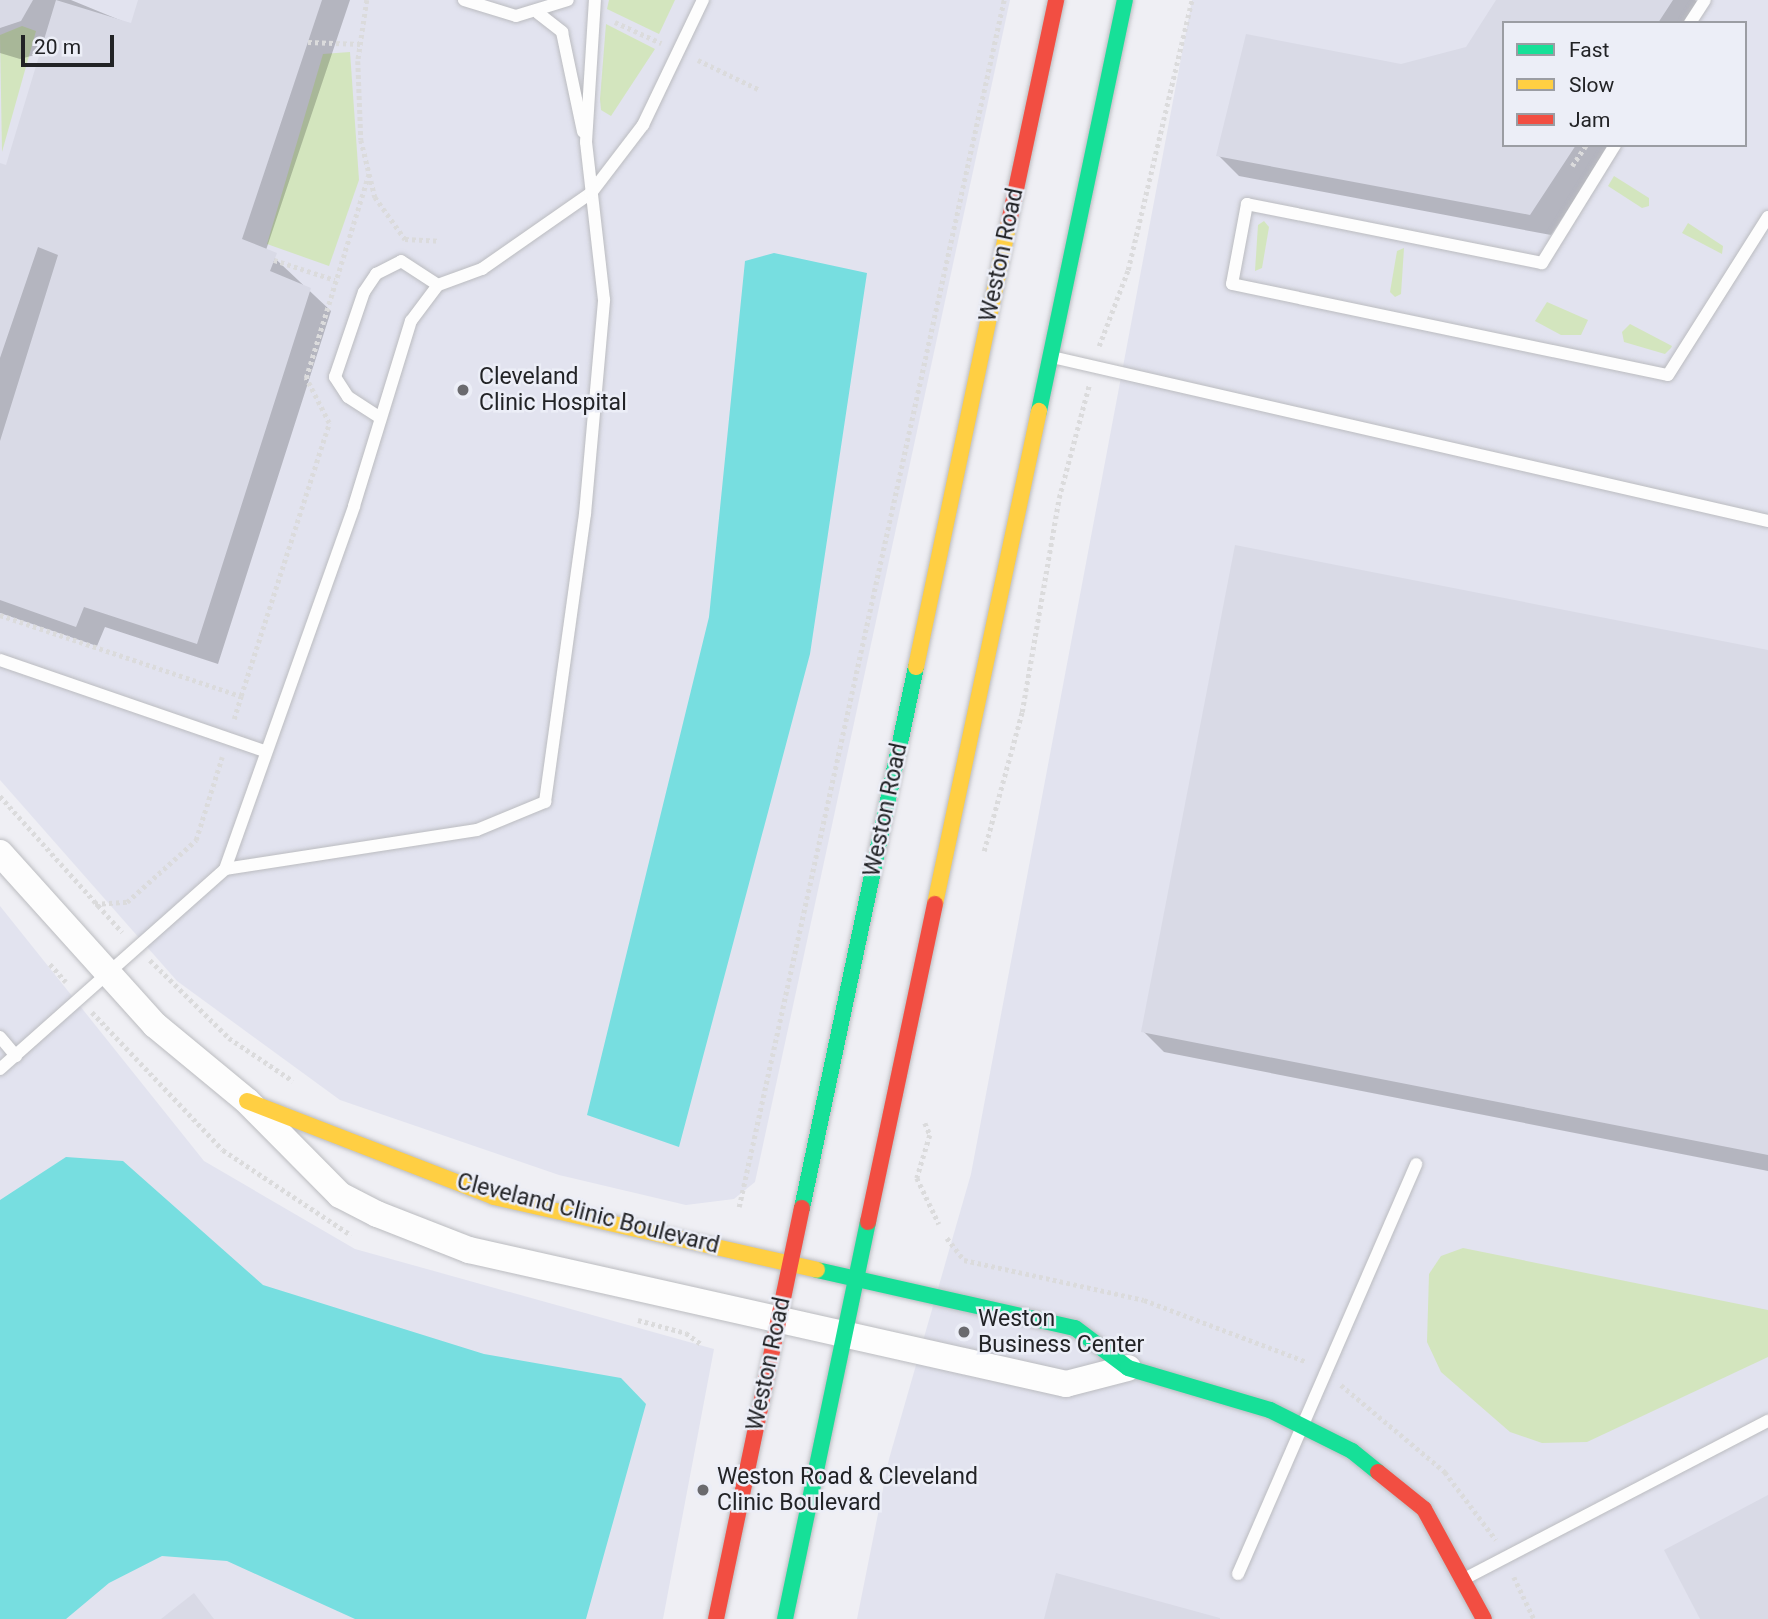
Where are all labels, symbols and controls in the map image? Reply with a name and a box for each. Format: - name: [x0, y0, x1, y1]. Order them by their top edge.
- scale bar: [24, 21, 117, 65]
- legend: [1502, 21, 1747, 147]
- text: 20 m: [34, 35, 81, 59]
- text: Fast: [1569, 38, 1609, 62]
- text: Slow: [1569, 73, 1614, 97]
- text: Jam: [1569, 108, 1610, 132]
- street label: Weston Road: [974, 186, 1030, 324]
- place label: Cleveland Clinic Hospital: [479, 363, 627, 417]
- marker: Cleveland Clinic Hospital: [453, 380, 473, 400]
- street label: Weston Road: [858, 741, 914, 879]
- street label: Cleveland Clinic Boulevard: [454, 1168, 722, 1260]
- street label: Weston Road: [741, 1295, 797, 1433]
- place label: Weston Business Center: [978, 1305, 1144, 1359]
- marker: Weston Business Center: [956, 1324, 972, 1340]
- place label: Weston Road & Cleveland Clinic Boulevard: [717, 1463, 978, 1517]
- marker: Weston Road & Cleveland Clinic Boulevard: [695, 1482, 711, 1498]

